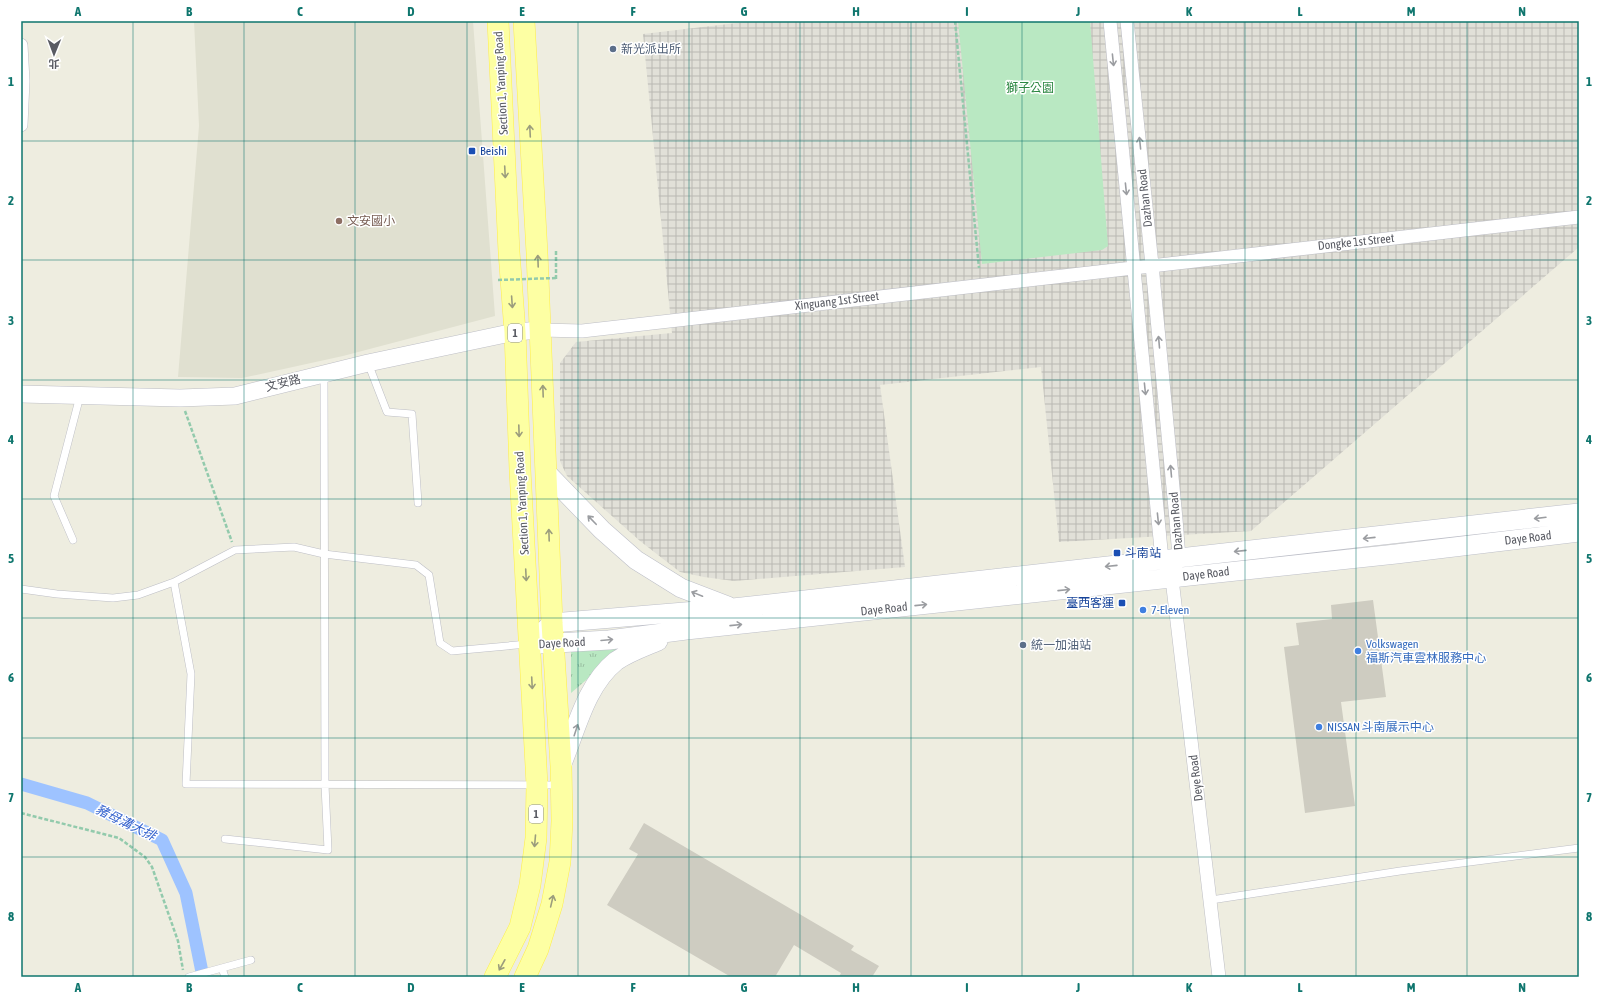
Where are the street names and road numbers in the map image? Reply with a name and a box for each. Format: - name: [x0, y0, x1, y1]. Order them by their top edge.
- street label: Section 1, Yanping Road: [491, 31, 511, 135]
- street label: Dazhan Road: [1135, 168, 1155, 228]
- street label: Dongke 1st Street: [1317, 231, 1395, 253]
- street label: Xinguang 1st Street: [794, 289, 880, 313]
- road number: 1: [508, 324, 522, 342]
- street label: 文安路: [264, 372, 302, 394]
- street label: Section 1, Yanping Road: [512, 451, 532, 555]
- street label: Dazhan Road: [1166, 491, 1186, 551]
- street label: Daye Road: [1504, 528, 1552, 548]
- street label: Daye Road: [1182, 564, 1230, 584]
- street label: Daye Road: [860, 600, 908, 618]
- street label: Daye Road: [538, 635, 586, 651]
- street label: Deye Road: [1186, 754, 1206, 802]
- road number: 1: [529, 805, 543, 823]

